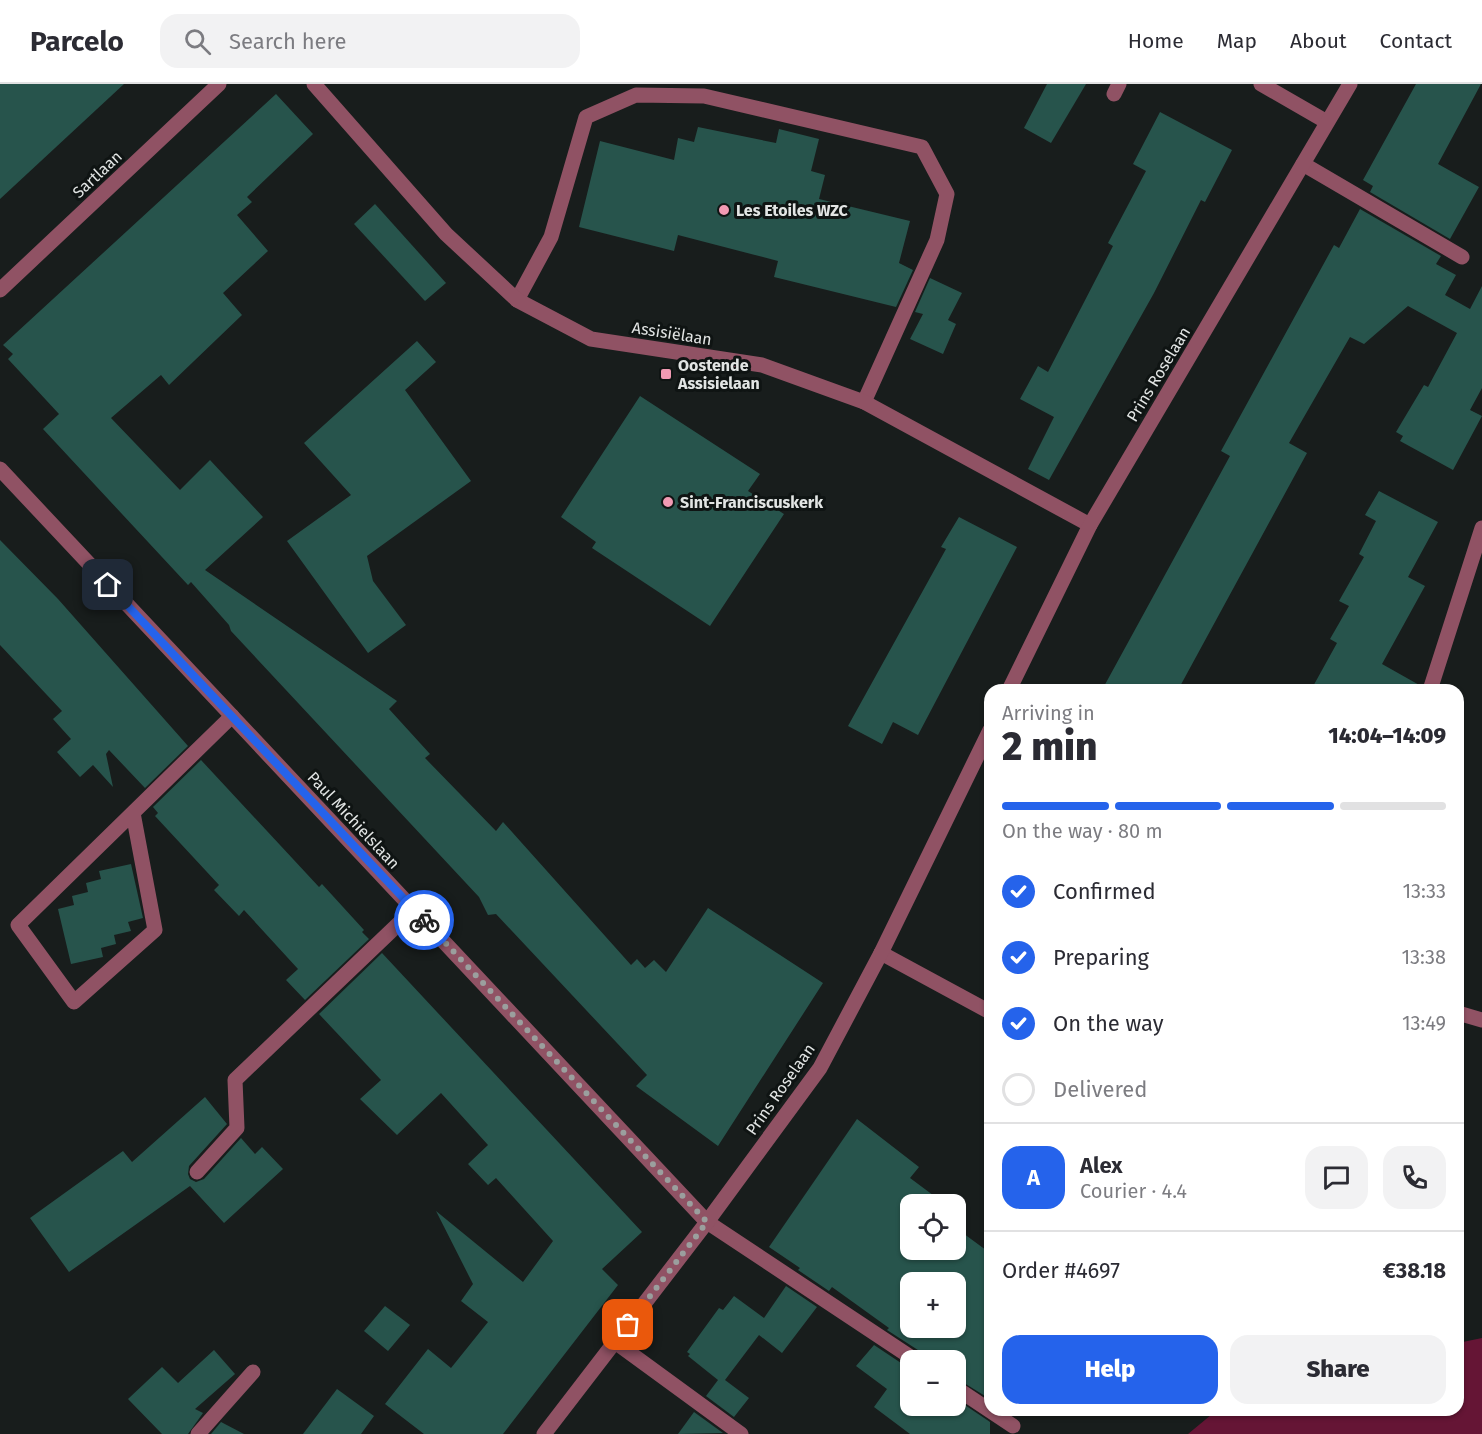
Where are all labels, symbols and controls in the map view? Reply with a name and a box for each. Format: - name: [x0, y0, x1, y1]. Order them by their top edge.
- search box: [160, 14, 580, 68]
- text: Parcelo: [30, 25, 124, 58]
- icon: search: [181, 25, 214, 58]
- text: Search here: [229, 28, 346, 55]
- text: Home: [1128, 28, 1184, 54]
- text: Map: [1217, 28, 1257, 54]
- text: About: [1290, 28, 1347, 54]
- text: Contact: [1380, 28, 1452, 54]
- street label: Sartlaan: [69, 147, 126, 202]
- place label: Les Etoiles WZC: [736, 201, 849, 220]
- marker: Les Etoiles WZC: [717, 203, 731, 217]
- street label: Assisiëlaan: [631, 318, 713, 349]
- street label: Prins Roselaan: [1123, 323, 1194, 425]
- place label: Oostende Assisielaan: [677, 356, 760, 393]
- marker: Oostende Assisielaan: [659, 367, 673, 381]
- place label: Sint-Franciscuskerk: [680, 493, 823, 512]
- marker: Sint-Franciscuskerk: [661, 495, 675, 509]
- pin: [82, 559, 133, 610]
- icon: home: [91, 568, 124, 601]
- text: Arriving in: [1002, 701, 1095, 725]
- text: 14:04–14:09: [1328, 722, 1446, 749]
- text: 2 min: [1002, 724, 1098, 770]
- street label: Paul Michielslaan: [304, 768, 404, 873]
- text: On the way · 80 m: [1002, 819, 1163, 843]
- icon: check: [1002, 875, 1035, 908]
- text: Confirmed: [1053, 878, 1156, 905]
- text: 13:33: [1402, 879, 1446, 903]
- courier: [394, 890, 454, 950]
- icon: bike: [408, 904, 441, 937]
- icon: check: [1002, 941, 1035, 974]
- text: Preparing: [1053, 944, 1149, 971]
- text: 13:38: [1401, 945, 1446, 969]
- icon: check: [1002, 1007, 1035, 1040]
- text: On the way: [1053, 1010, 1164, 1037]
- text: 13:49: [1402, 1011, 1446, 1035]
- street label: Prins Roselaan: [742, 1040, 819, 1139]
- text: Delivered: [1053, 1076, 1148, 1103]
- button: chat: [1305, 1146, 1368, 1209]
- button: phone: [1383, 1146, 1446, 1209]
- text: Alex: [1080, 1152, 1123, 1179]
- text: A: [1027, 1164, 1040, 1191]
- text: Courier · 4.4: [1080, 1179, 1187, 1203]
- map controls: [900, 1194, 966, 1416]
- button: locate: [900, 1194, 966, 1260]
- text: Order #4697: [1002, 1257, 1120, 1284]
- text: €38.18: [1383, 1257, 1446, 1284]
- button: +: [900, 1272, 966, 1338]
- pin: [602, 1299, 653, 1350]
- icon: bag: [611, 1308, 644, 1341]
- button: Help: [1002, 1335, 1218, 1404]
- button: Share: [1230, 1335, 1446, 1404]
- button: −: [900, 1350, 966, 1416]

